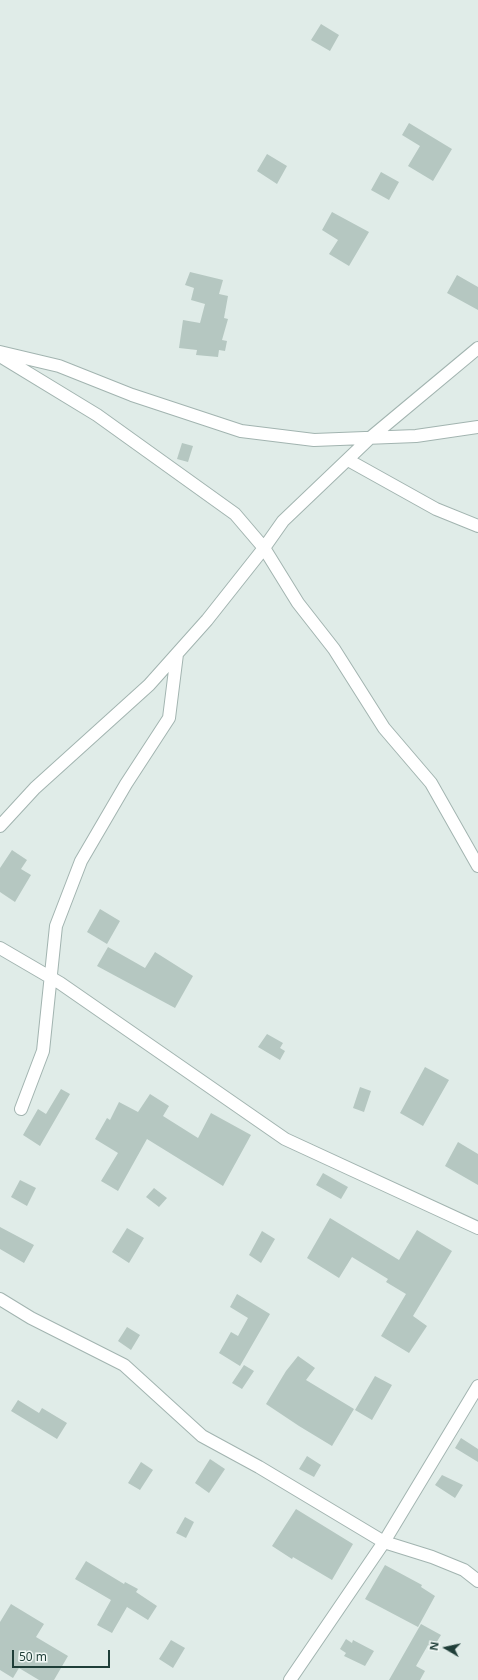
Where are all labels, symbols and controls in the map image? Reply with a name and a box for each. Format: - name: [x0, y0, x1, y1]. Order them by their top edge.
- north arrow: [426, 1628, 466, 1668]
- text: N: [426, 1640, 442, 1652]
- scale bar: [14, 1642, 112, 1668]
- text: 50 m: [19, 1648, 47, 1665]

